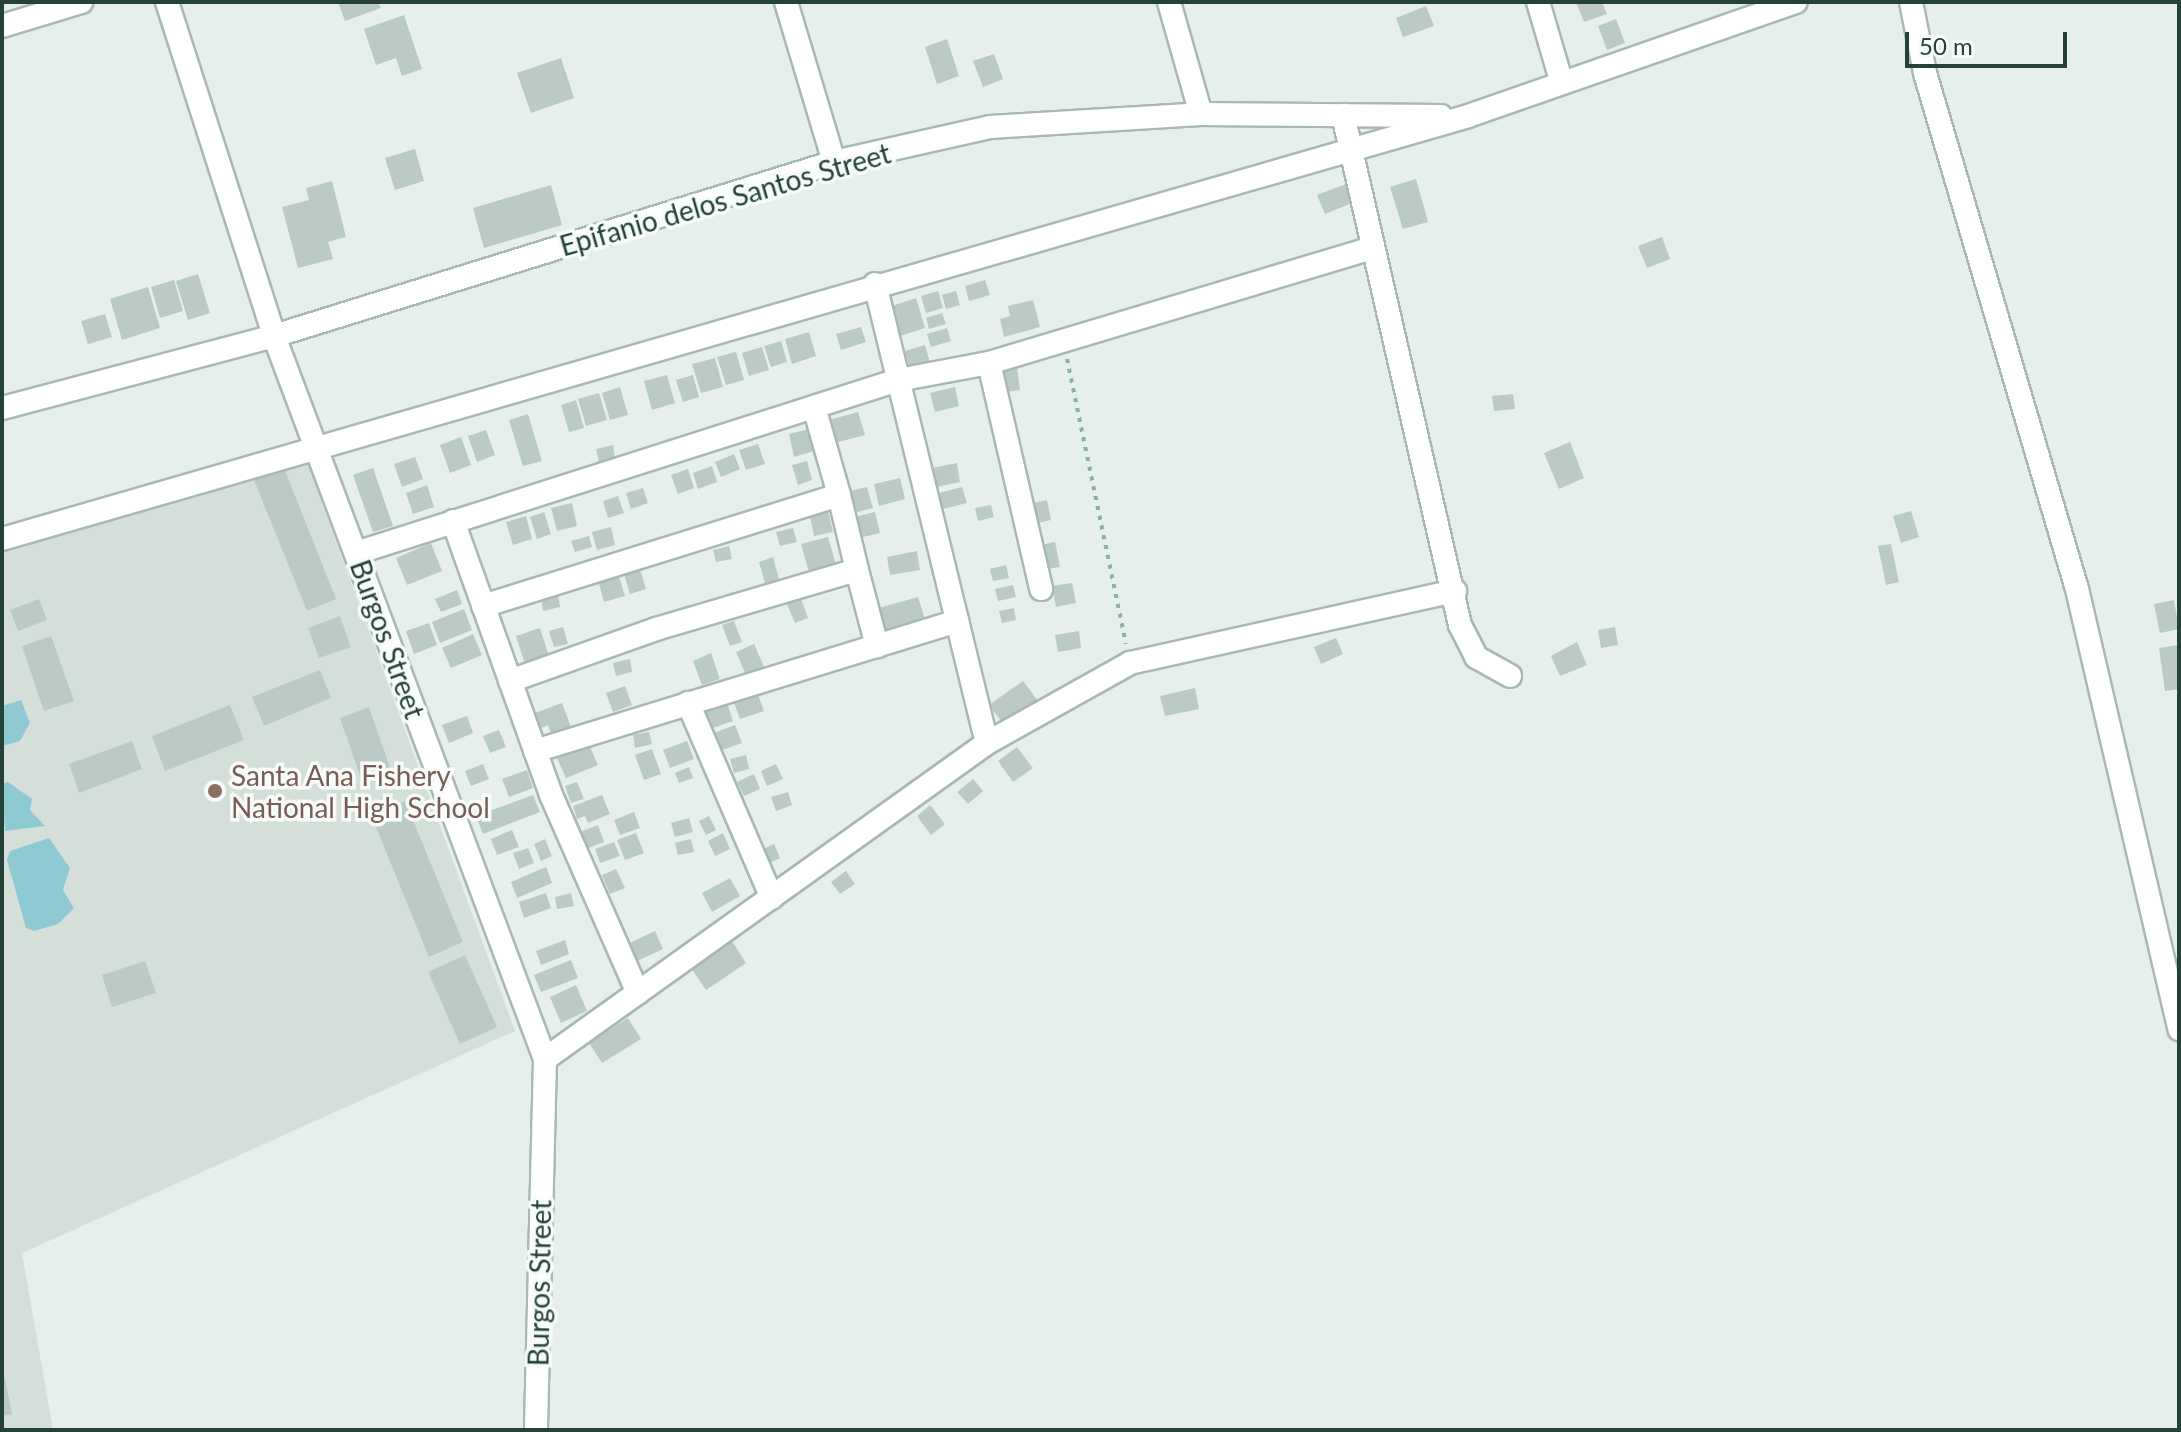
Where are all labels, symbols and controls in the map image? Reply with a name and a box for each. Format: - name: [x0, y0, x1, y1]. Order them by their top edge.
- scale bar: [1909, 16, 2071, 66]
- text: 50 m: [1919, 31, 1973, 60]
- street label: Epifanio delos Santos Street: [556, 136, 894, 262]
- street label: Burgos Street: [344, 555, 432, 723]
- place label: Santa Ana Fishery National High School: [231, 758, 490, 824]
- marker: Santa Ana Fishery National High School: [206, 782, 224, 800]
- street label: Burgos Street: [521, 1199, 557, 1367]

